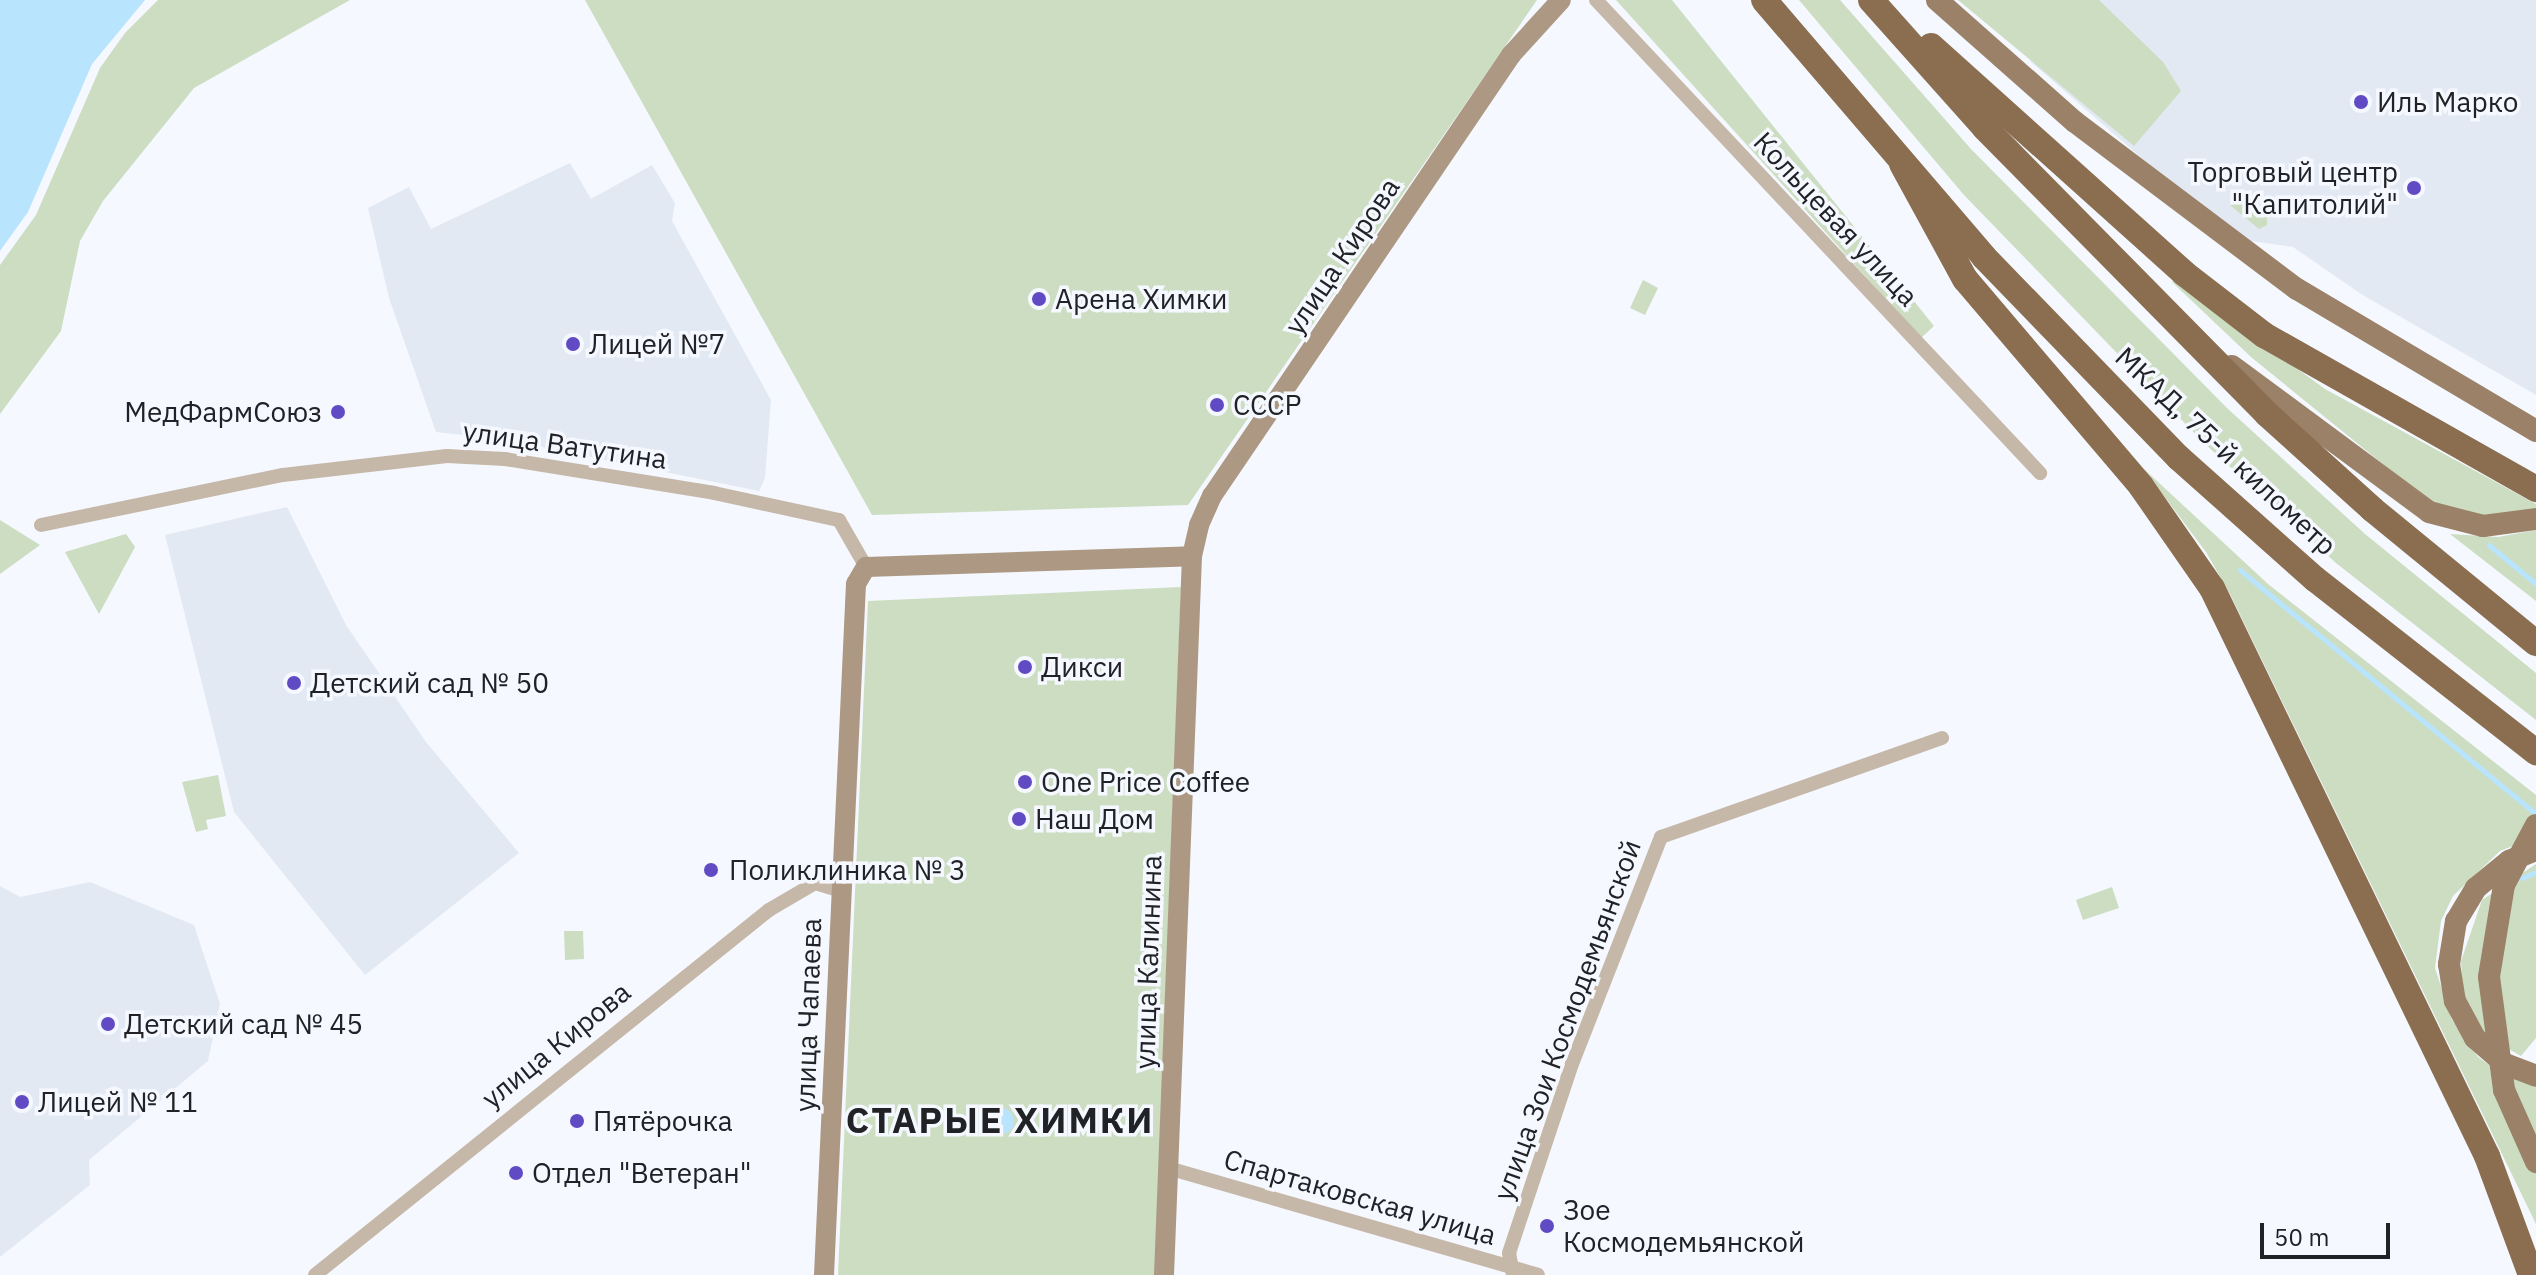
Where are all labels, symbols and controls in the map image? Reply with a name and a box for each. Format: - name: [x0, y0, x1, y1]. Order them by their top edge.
- place label: Иль Марко: [2377, 85, 2518, 119]
- marker: Иль Марко: [2352, 93, 2370, 111]
- street label: Кольцевая улица: [1747, 125, 1925, 313]
- place label: Торговый центр "Капитолий": [2187, 155, 2398, 221]
- street label: улица Кирова: [1277, 171, 1407, 341]
- marker: Торговый центр "Капитолий": [2405, 179, 2423, 197]
- place label: Арена Химки: [1055, 282, 1228, 316]
- marker: Арена Химки: [1030, 290, 1048, 308]
- place label: Лицей №7: [589, 327, 725, 361]
- marker: Лицей №7: [564, 335, 582, 353]
- street label: МКАД, 75-й километр: [2109, 340, 2343, 562]
- place label: СССР: [1233, 388, 1301, 422]
- place label: МедФармСоюз: [124, 395, 322, 429]
- marker: СССР: [1208, 396, 1226, 414]
- marker: МедФармСоюз: [329, 403, 347, 421]
- street label: улица Ватутина: [461, 414, 669, 476]
- place label: Дикси: [1041, 650, 1123, 684]
- marker: Дикси: [1016, 658, 1034, 676]
- place label: Детский сад № 50: [310, 666, 549, 700]
- marker: Детский сад № 50: [285, 674, 303, 692]
- place label: One Price Coffee: [1041, 765, 1250, 799]
- marker: One Price Coffee: [1016, 773, 1034, 791]
- place label: Наш Дом: [1035, 802, 1154, 836]
- marker: Наш Дом: [1010, 810, 1028, 828]
- street label: улица Зои Космодемьянской: [1486, 835, 1648, 1205]
- place label: Поликлиника № 3: [729, 853, 966, 887]
- street label: улица Калинина: [1127, 854, 1169, 1070]
- marker: Поликлиника № 3: [700, 859, 722, 881]
- street label: улица Чапаева: [788, 917, 828, 1113]
- street label: улица Кирова: [475, 975, 637, 1115]
- place label: Детский сад № 45: [124, 1007, 363, 1041]
- marker: Детский сад № 45: [99, 1015, 117, 1033]
- place label: Лицей № 11: [38, 1085, 198, 1119]
- marker: Лицей № 11: [13, 1093, 31, 1111]
- district label: СТАРЫЕ ХИМКИ: [846, 1098, 1154, 1142]
- place label: Пятёрочка: [593, 1104, 733, 1138]
- marker: Пятёрочка: [568, 1112, 586, 1130]
- street label: Спартаковская улица: [1220, 1142, 1500, 1252]
- place label: Отдел "Ветеран": [532, 1156, 751, 1190]
- marker: Отдел "Ветеран": [507, 1164, 525, 1182]
- place label: Зое Космодемьянской: [1563, 1193, 1804, 1259]
- scale bar: [2264, 1207, 2394, 1257]
- marker: Зое Космодемьянской: [1538, 1217, 1556, 1235]
- text: 50 m: [2274, 1221, 2329, 1253]

